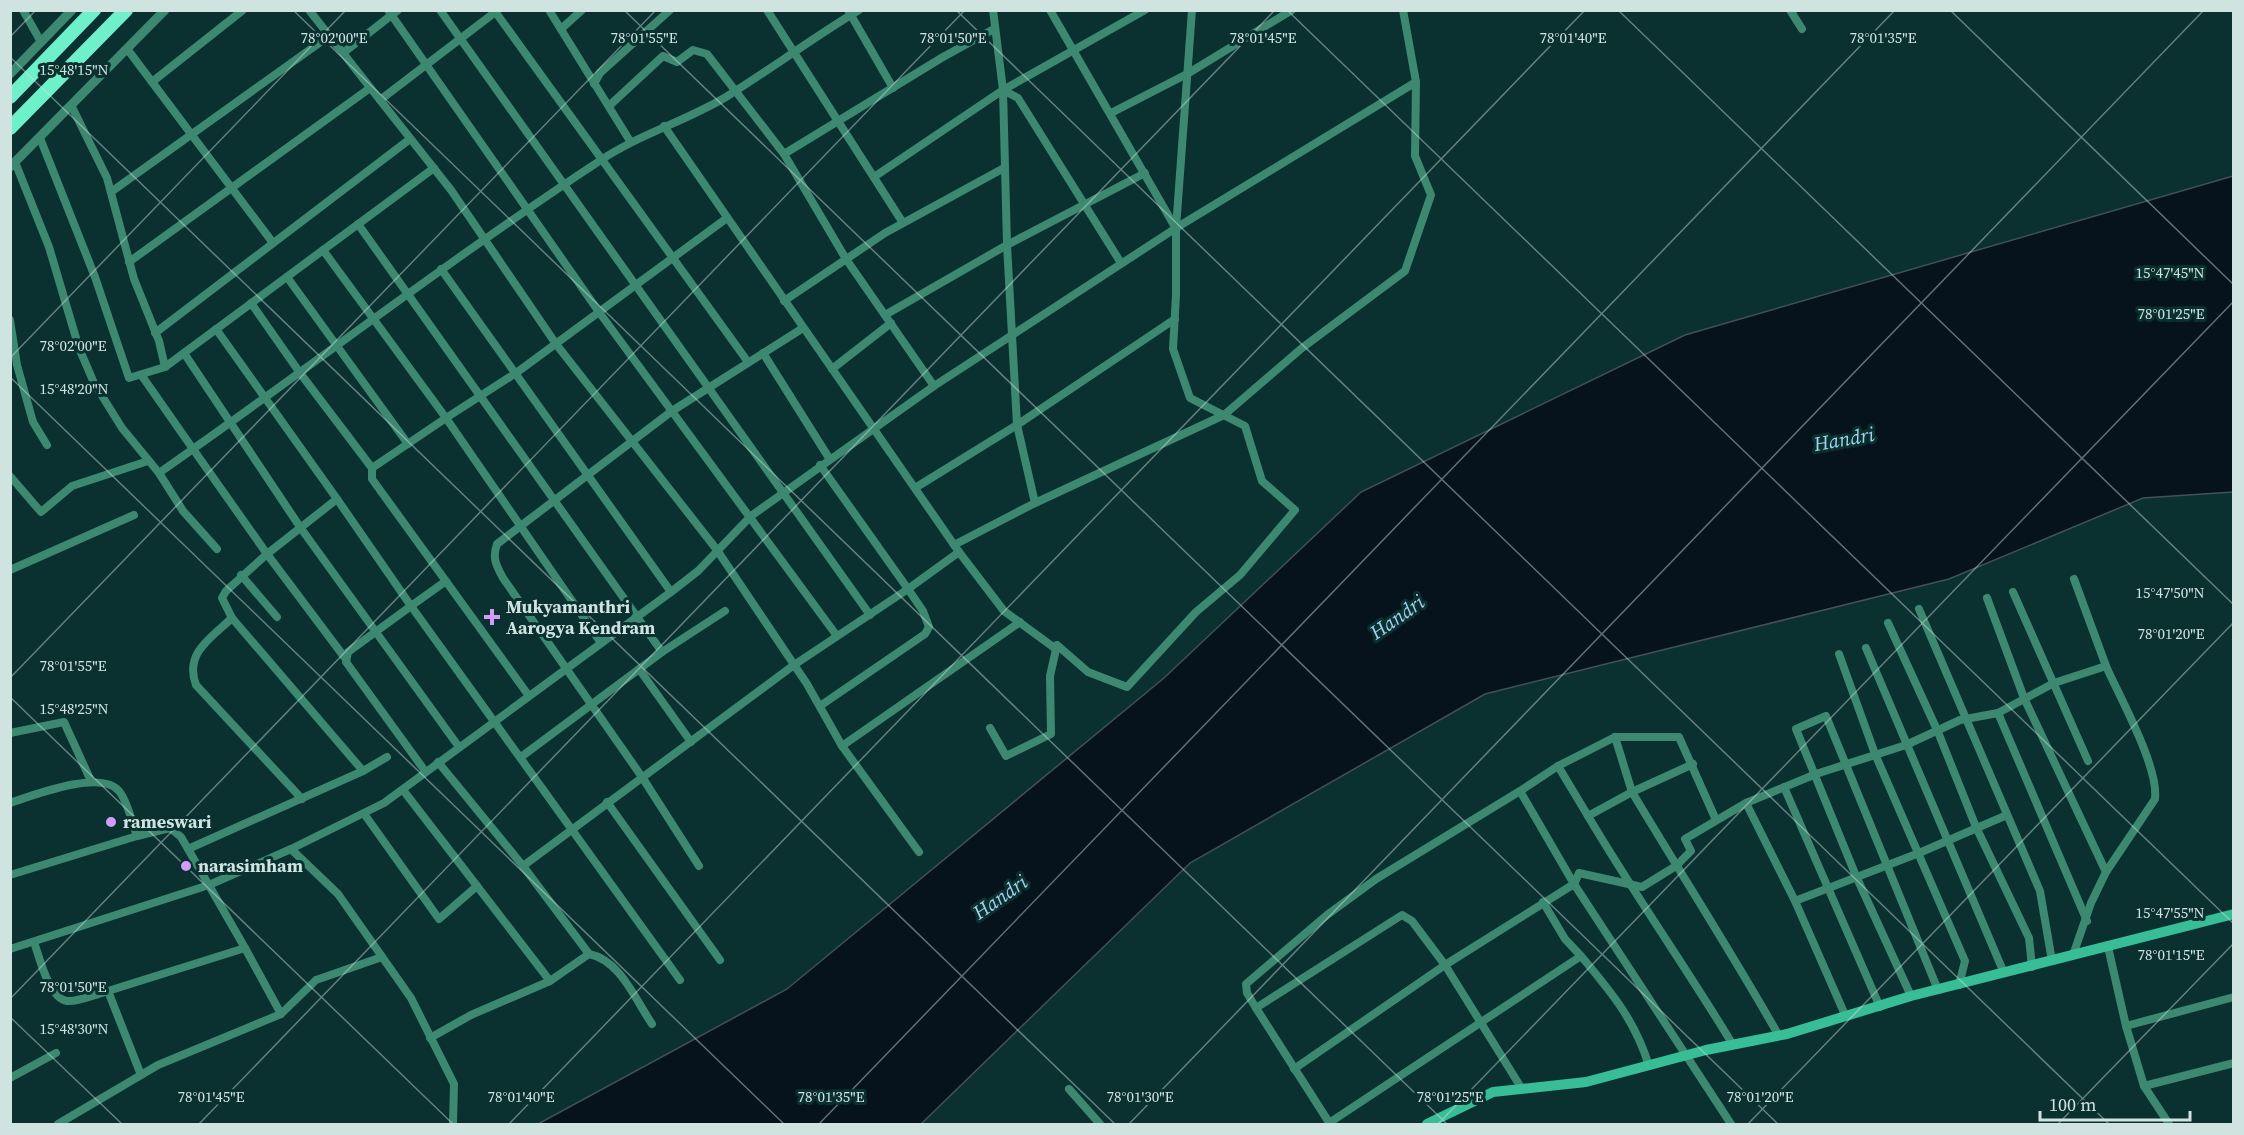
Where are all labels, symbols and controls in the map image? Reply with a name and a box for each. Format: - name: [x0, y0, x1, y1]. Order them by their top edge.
- text: 78°02'00"E: [300, 27, 368, 48]
- text: 78°01'55"E: [610, 27, 678, 48]
- text: 78°01'50"E: [919, 27, 987, 48]
- text: 78°01'45"E: [1229, 27, 1297, 48]
- text: 78°01'40"E: [1539, 27, 1607, 48]
- text: 78°01'35"E: [1849, 27, 1917, 48]
- text: 15°48'15"N: [39, 59, 109, 80]
- text: 15°47'45"N: [2135, 262, 2205, 283]
- text: 78°01'25"E: [2137, 303, 2205, 324]
- text: 78°02'00"E: [39, 335, 107, 356]
- text: 15°48'20"N: [39, 378, 109, 399]
- water label: Handri: [1810, 420, 1877, 458]
- text: 15°47'50"N: [2135, 582, 2205, 603]
- water label: Handri: [1363, 588, 1430, 647]
- place label: Mukyamanthri Aarogya Kendram: [506, 594, 655, 640]
- marker: Mukyamanthri Aarogya Kendram: [483, 608, 501, 626]
- text: 78°01'20"E: [2137, 623, 2205, 644]
- text: 78°01'55"E: [39, 655, 107, 676]
- text: 15°48'25"N: [39, 698, 109, 719]
- place label: rameswari: [123, 809, 212, 834]
- marker: rameswari: [104, 815, 118, 829]
- place label: narasimham: [198, 853, 303, 878]
- marker: narasimham: [179, 859, 193, 873]
- water label: Handri: [966, 868, 1033, 927]
- text: 15°47'55"N: [2135, 902, 2205, 923]
- text: 78°01'15"E: [2137, 944, 2205, 965]
- text: 78°01'50"E: [39, 976, 107, 997]
- text: 15°48'30"N: [39, 1018, 109, 1039]
- scale bar: [2040, 1084, 2190, 1122]
- text: 78°01'45"E: [177, 1086, 245, 1107]
- text: 78°01'40"E: [487, 1086, 555, 1107]
- text: 78°01'35"E: [797, 1086, 865, 1107]
- text: 78°01'30"E: [1106, 1086, 1174, 1107]
- text: 78°01'25"E: [1416, 1086, 1484, 1107]
- text: 78°01'20"E: [1726, 1086, 1794, 1107]
- text: 100 m: [2049, 1092, 2096, 1117]

